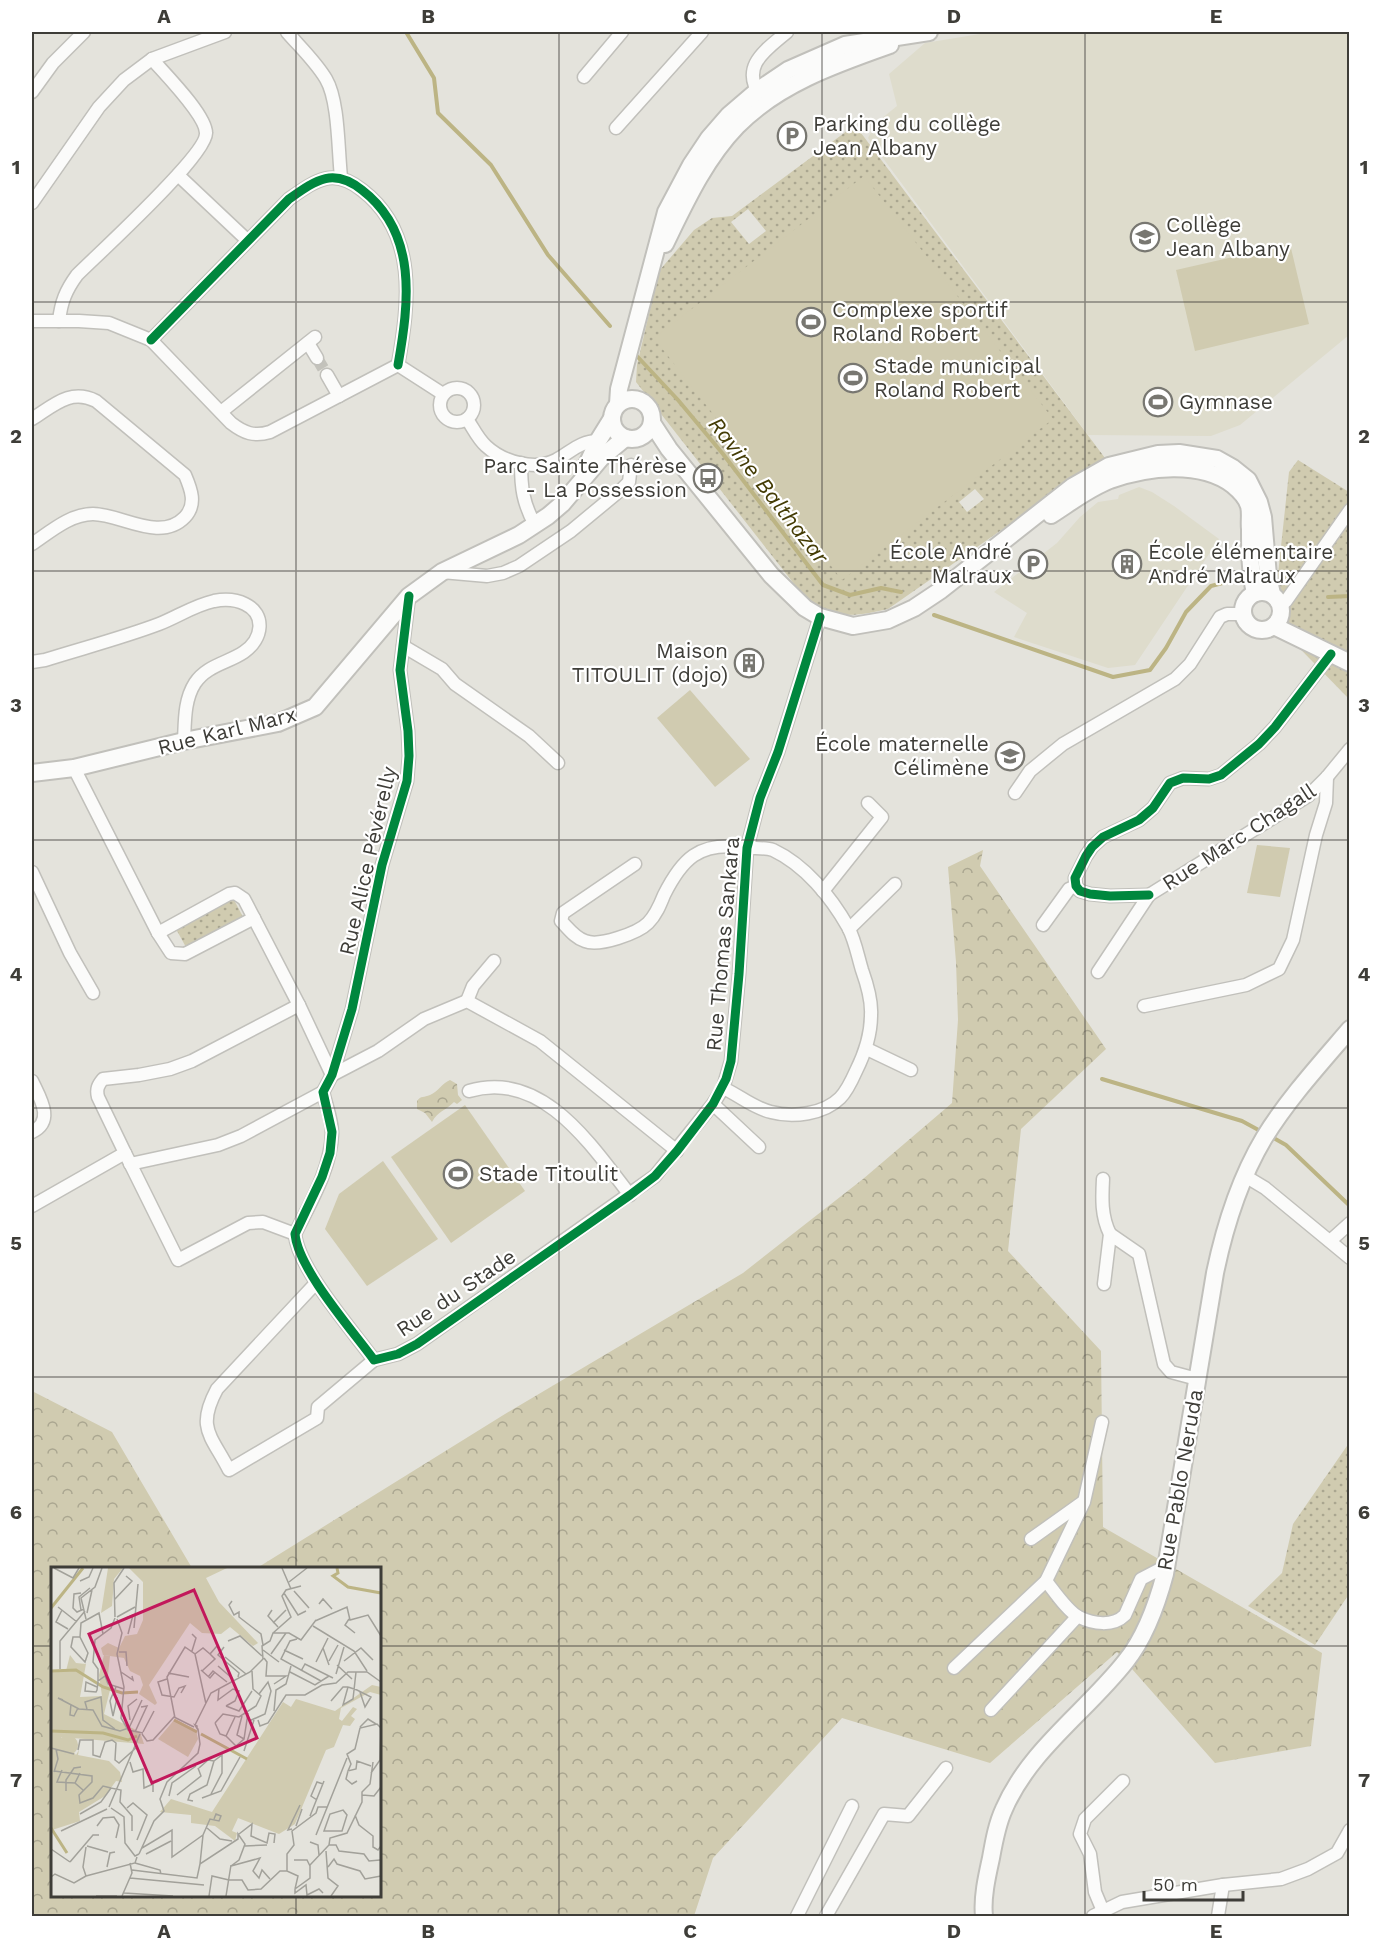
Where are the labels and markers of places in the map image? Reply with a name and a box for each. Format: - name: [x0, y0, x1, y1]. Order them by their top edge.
- place label: Parking du collège Jean Albany: [813, 111, 1001, 160]
- parking icon: Parking du collège Jean Albany: [776, 120, 808, 152]
- place label: Collège Jean Albany: [1166, 212, 1290, 261]
- school or university icon: Collège Jean Albany: [1129, 221, 1161, 253]
- place label: Complexe sportif Roland Robert: [832, 297, 1008, 346]
- sports icon: Complexe sportif Roland Robert: [795, 306, 827, 338]
- place label: Stade municipal Roland Robert: [874, 353, 1042, 402]
- sports icon: Stade municipal Roland Robert: [837, 362, 869, 394]
- sports icon: Gymnase: [1142, 386, 1174, 418]
- place label: Gymnase: [1179, 389, 1273, 414]
- place label: Parc Sainte Thérèse - La Possession: [483, 453, 687, 502]
- bus stop icon: Parc Sainte Thérèse - La Possession: [692, 462, 724, 494]
- place label: École André Malraux: [889, 539, 1012, 588]
- place label: École élémentaire André Malraux: [1148, 539, 1333, 588]
- parking icon: École André Malraux: [1017, 548, 1049, 580]
- building icon: École élémentaire André Malraux: [1111, 548, 1143, 580]
- place label: Maison TITOULIT (dojo): [572, 638, 728, 687]
- building icon: Maison TITOULIT (dojo): [733, 647, 765, 679]
- place label: École maternelle Célimène: [815, 731, 989, 780]
- school or university icon: École maternelle Célimène: [994, 740, 1026, 772]
- sports icon: Stade Titoulit: [442, 1158, 474, 1190]
- place label: Stade Titoulit: [479, 1161, 618, 1186]

